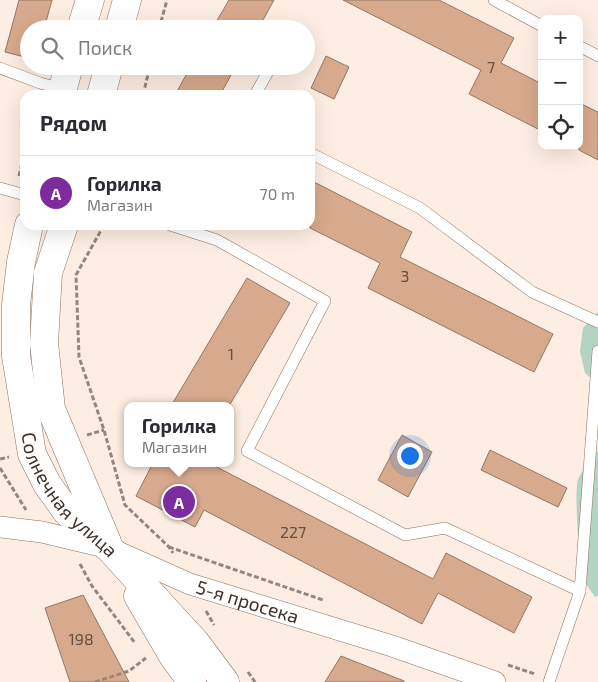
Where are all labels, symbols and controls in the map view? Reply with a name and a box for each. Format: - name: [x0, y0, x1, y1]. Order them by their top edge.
- map controls: [538, 15, 583, 150]
- button: +: [538, 15, 583, 60]
- search box: [20, 20, 315, 75]
- icon: search: [38, 34, 66, 62]
- text: Поиск: [78, 36, 132, 59]
- house number: 7: [487, 57, 495, 76]
- button: −: [538, 60, 583, 105]
- button: locate: [538, 105, 583, 150]
- text: Рядом: [40, 110, 107, 135]
- text: Горилка: [87, 172, 162, 195]
- text: A: [51, 184, 61, 203]
- text: 70 m: [260, 184, 295, 203]
- text: Магазин: [87, 195, 153, 214]
- house number: 3: [401, 266, 409, 285]
- house number: 1: [228, 344, 234, 363]
- popup: [124, 402, 234, 467]
- text: Горилка: [142, 414, 216, 437]
- street label: Солнечная улица: [18, 431, 123, 561]
- text: Магазин: [142, 437, 207, 456]
- your location: [397, 443, 423, 469]
- pin: A: [163, 483, 195, 521]
- house number: 227: [280, 522, 306, 541]
- street label: 5-я просека: [193, 575, 302, 628]
- house number: 198: [68, 629, 94, 648]

